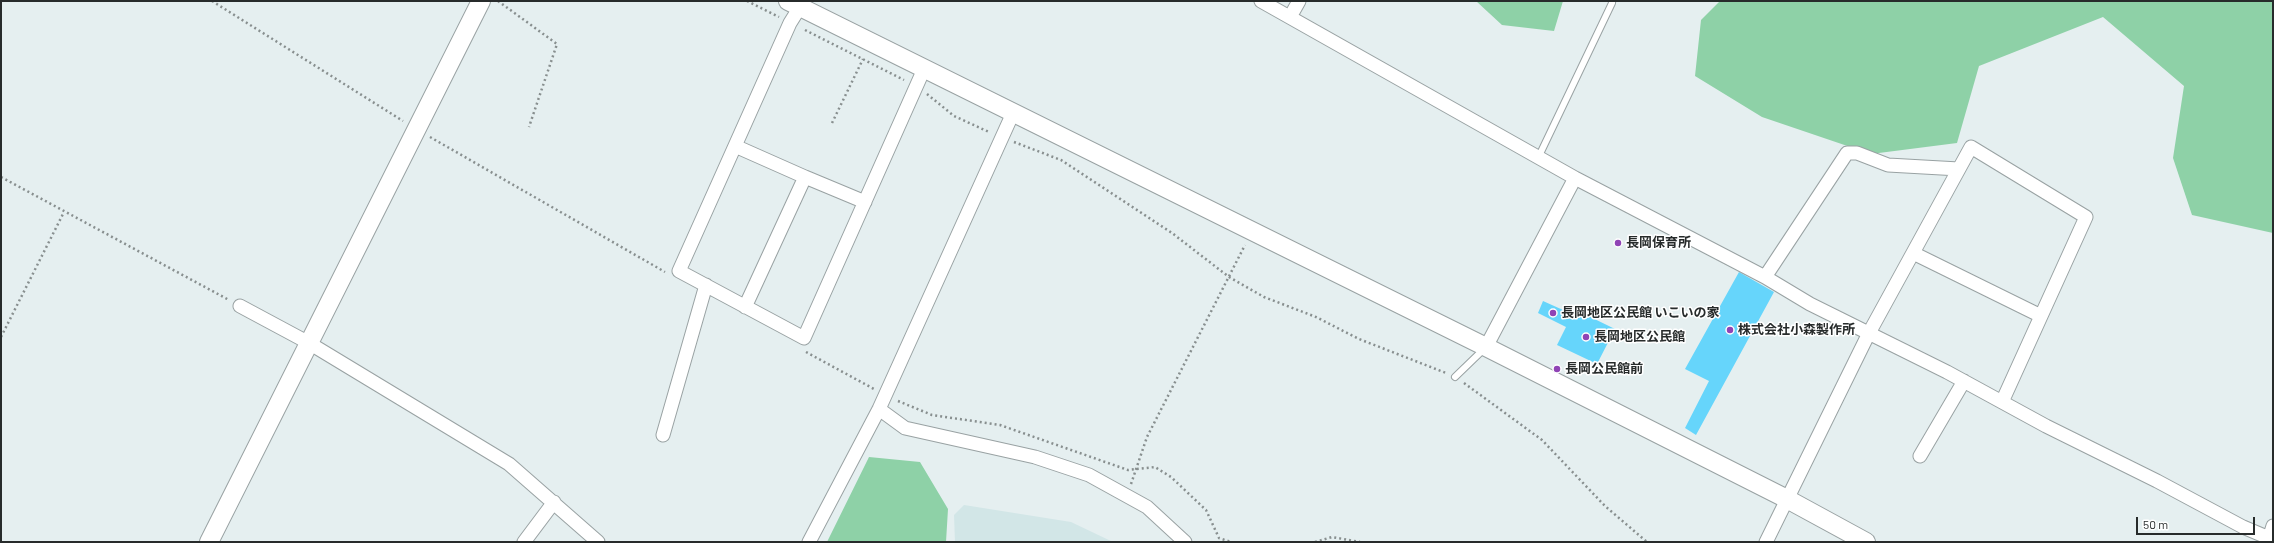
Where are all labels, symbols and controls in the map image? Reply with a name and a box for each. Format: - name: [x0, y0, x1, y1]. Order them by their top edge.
- place label: 長岡保育所: [1626, 235, 1691, 251]
- marker: 長岡保育所: [1613, 238, 1623, 248]
- place label: 長岡地区公民館 いこいの家: [1561, 305, 1720, 321]
- marker: 長岡地区公民館 いこいの家: [1548, 308, 1558, 318]
- place label: 株式会社小森製作所: [1738, 322, 1855, 338]
- marker: 株式会社小森製作所: [1725, 325, 1735, 335]
- place label: 長岡地区公民館: [1594, 329, 1685, 345]
- marker: 長岡地区公民館: [1581, 332, 1591, 342]
- place label: 長岡公民館前: [1565, 361, 1643, 377]
- marker: 長岡公民館前: [1552, 364, 1562, 374]
- scale bar: [2138, 509, 2257, 535]
- text: 50 m: [2143, 517, 2168, 531]

